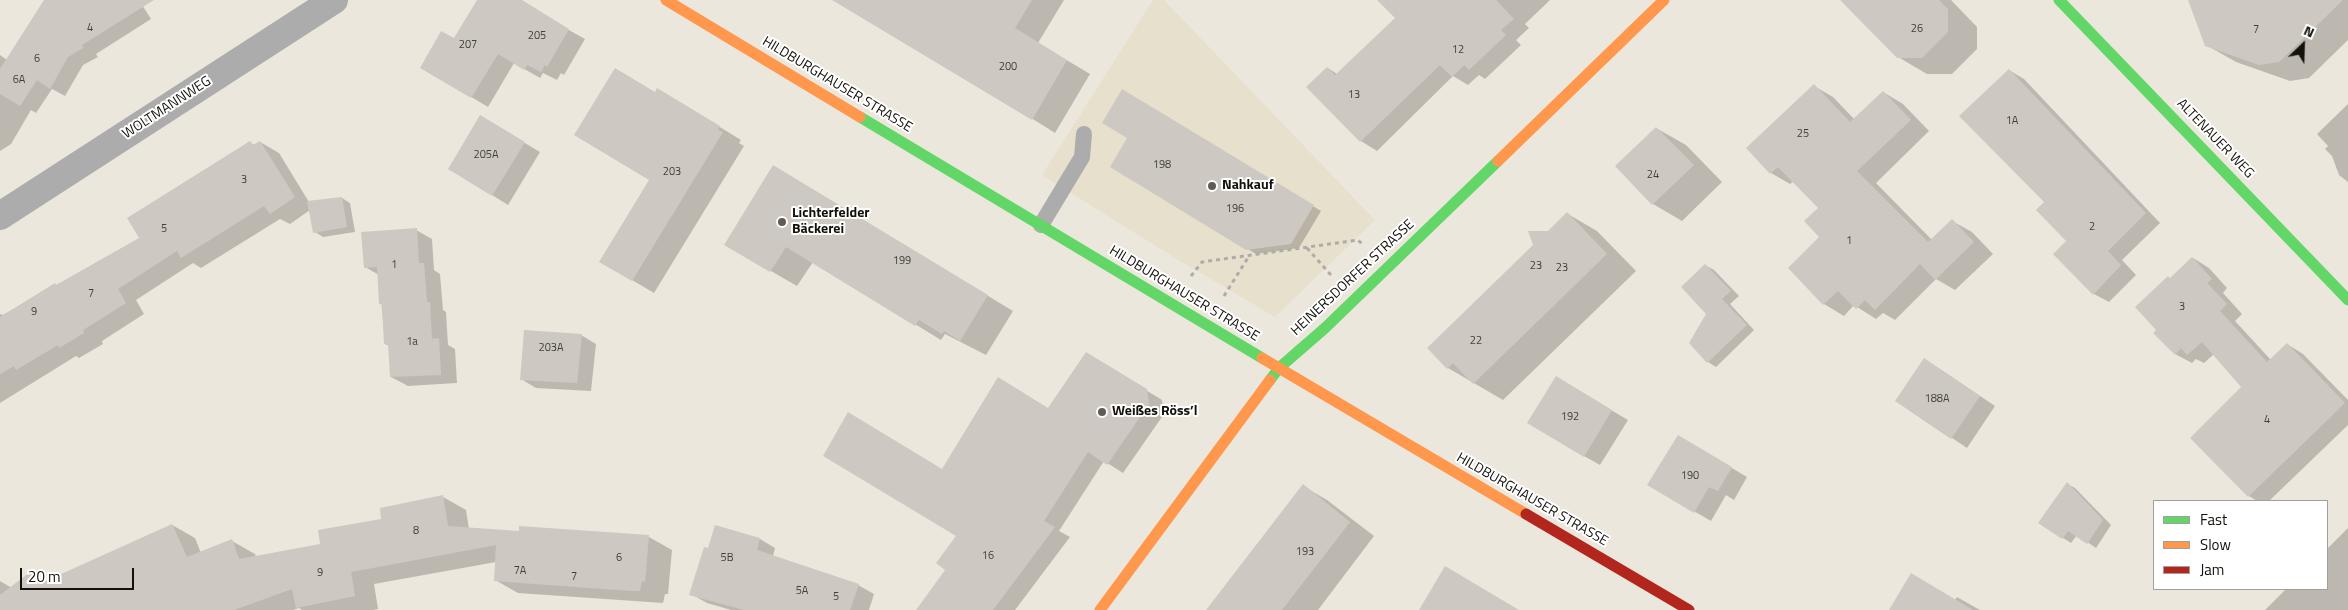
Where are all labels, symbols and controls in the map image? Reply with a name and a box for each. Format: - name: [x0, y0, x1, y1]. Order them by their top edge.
- text: N: [2301, 19, 2318, 42]
- north arrow: [2278, 20, 2328, 70]
- house number: 4: [87, 21, 93, 35]
- house number: 26: [1911, 22, 1923, 36]
- house number: 7: [2253, 23, 2259, 37]
- house number: 205: [528, 29, 546, 43]
- street label: HILDBURGHAUSER STRASSE: [759, 34, 915, 136]
- house number: 207: [459, 38, 477, 52]
- house number: 12: [1452, 43, 1464, 57]
- house number: 6: [34, 52, 40, 66]
- house number: 200: [999, 60, 1017, 74]
- house number: 6A: [13, 73, 25, 87]
- street label: WOLTMANNWEG: [120, 73, 214, 143]
- house number: 13: [1348, 88, 1360, 102]
- street label: ALTENAUER WEG: [2173, 96, 2257, 182]
- house number: 1A: [2006, 114, 2018, 128]
- house number: 25: [1797, 127, 1809, 141]
- house number: 205A: [473, 148, 499, 162]
- house number: 198: [1153, 158, 1171, 172]
- house number: 203: [663, 165, 681, 179]
- house number: 24: [1647, 168, 1659, 182]
- house number: 3: [241, 173, 247, 187]
- place label: Nahkauf: [1222, 178, 1274, 194]
- marker: Nahkauf: [1206, 180, 1218, 192]
- house number: 196: [1226, 202, 1244, 216]
- place label: Lichterfelder Bäckerei: [792, 206, 870, 238]
- marker: Lichterfelder Bäckerei: [776, 216, 788, 228]
- street label: HEINERSDORFER STRASSE: [1288, 216, 1418, 340]
- house number: 2: [2089, 220, 2095, 234]
- house number: 5: [161, 222, 167, 236]
- house number: 1: [1846, 234, 1852, 248]
- street label: HILDBURGHAUSER STRASSE: [1106, 243, 1262, 345]
- house number: 199: [893, 254, 911, 268]
- house number: 1: [391, 258, 397, 272]
- house number: 23: [1530, 259, 1542, 273]
- house number: 23: [1556, 261, 1568, 275]
- house number: 7: [88, 287, 94, 301]
- house number: 3: [2179, 300, 2185, 314]
- house number: 9: [31, 305, 37, 319]
- house number: 22: [1470, 334, 1482, 348]
- house number: 1a: [406, 335, 418, 349]
- house number: 203A: [538, 341, 564, 355]
- house number: 188A: [1924, 392, 1950, 406]
- place label: Weißes Röss’l: [1112, 404, 1197, 420]
- marker: Weißes Röss’l: [1096, 406, 1108, 418]
- house number: 192: [1561, 410, 1579, 424]
- house number: 4: [2264, 413, 2270, 427]
- street label: HILDBURGHAUSER STRASSE: [1453, 450, 1611, 550]
- house number: 190: [1681, 469, 1699, 483]
- legend: [2153, 500, 2328, 590]
- text: Fast: [2200, 508, 2227, 531]
- house number: 8: [413, 524, 419, 538]
- text: Slow: [2200, 533, 2231, 556]
- house number: 193: [1296, 545, 1314, 559]
- house number: 16: [982, 549, 994, 563]
- house number: 6: [616, 551, 622, 565]
- house number: 5B: [721, 551, 733, 565]
- scale bar: [22, 558, 136, 590]
- text: Jam: [2200, 558, 2224, 581]
- house number: 7A: [514, 564, 526, 578]
- text: 20 m: [28, 565, 61, 588]
- house number: 9: [317, 566, 323, 580]
- house number: 7: [571, 570, 577, 584]
- house number: 5A: [796, 584, 808, 598]
- house number: 5: [833, 590, 839, 604]

